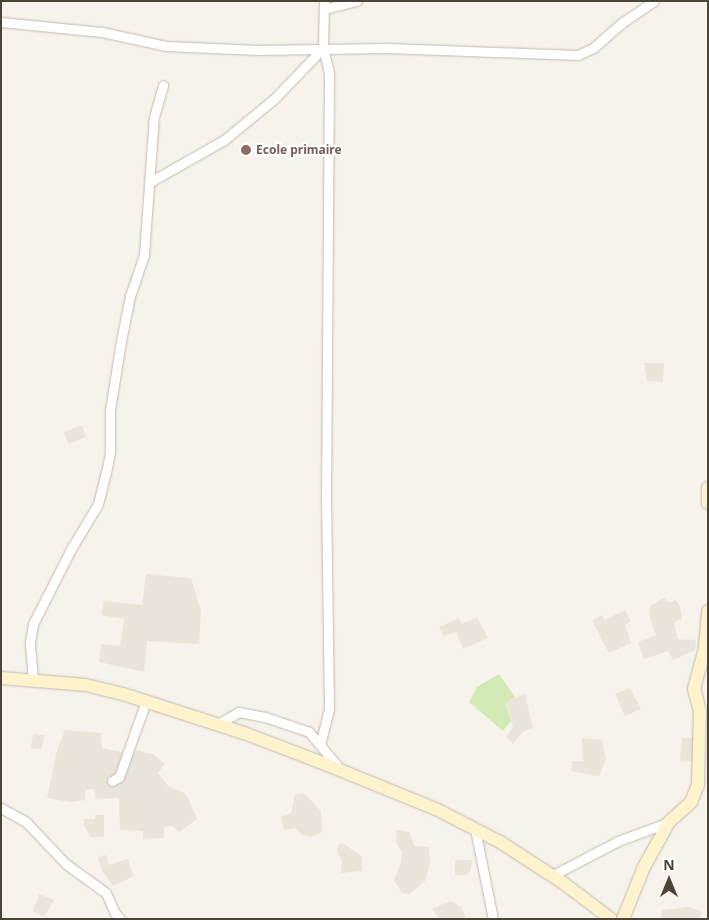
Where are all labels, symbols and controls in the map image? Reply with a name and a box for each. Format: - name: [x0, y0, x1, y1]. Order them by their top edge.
- place label: Ecole primaire: [256, 143, 342, 157]
- marker: Ecole primaire: [240, 144, 252, 156]
- north arrow: [644, 855, 694, 905]
- text: N: [663, 855, 675, 874]

